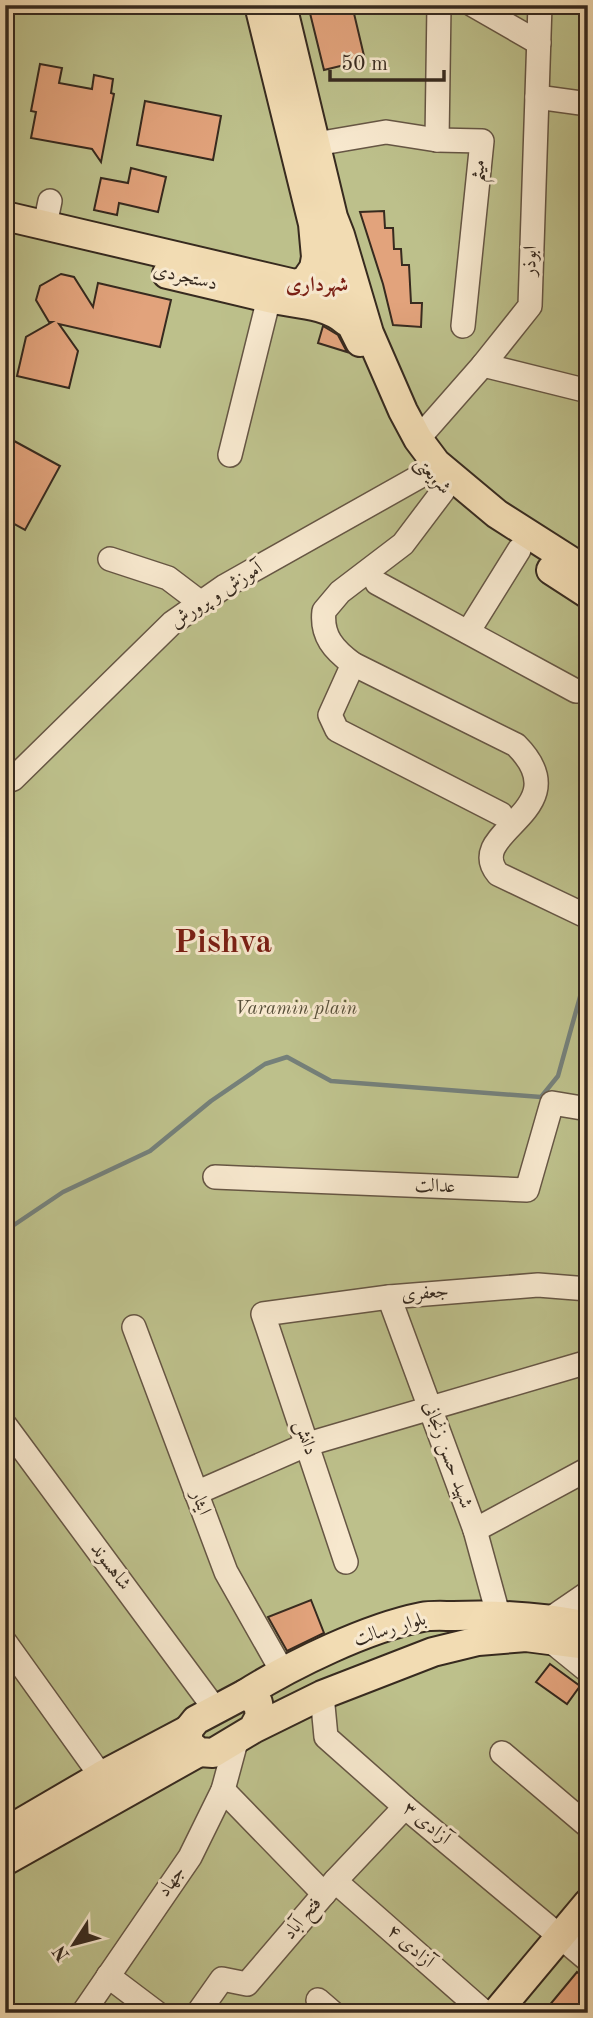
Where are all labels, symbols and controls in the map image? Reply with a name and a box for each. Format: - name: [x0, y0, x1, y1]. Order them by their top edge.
- scale bar: [330, 38, 444, 82]
- text: 50 m: [341, 54, 388, 75]
- street label: میثم: [468, 159, 498, 184]
- street label: ابوذر: [521, 245, 542, 279]
- street label: دستجردی: [151, 261, 219, 296]
- district label: شهرداری: [286, 275, 348, 298]
- street label: شریعتی: [409, 454, 454, 500]
- street label: آموزش و پرورش: [166, 556, 269, 634]
- district label: Pishva: [174, 927, 272, 960]
- park label: Varamin plain: [235, 1000, 357, 1019]
- street label: عدالت: [414, 1177, 456, 1197]
- street label: جعفری: [400, 1282, 450, 1307]
- street label: شهید حسن زنجانی: [417, 1399, 475, 1512]
- street label: دانش: [288, 1418, 320, 1458]
- street label: ایثار: [186, 1486, 213, 1518]
- street label: شاهسوند: [86, 1540, 134, 1595]
- street label: بلوار رسالت: [352, 1610, 428, 1650]
- street label: آزادی ۳: [399, 1797, 457, 1850]
- street label: جهاد: [155, 1863, 189, 1901]
- street label: فتح آباد: [278, 1892, 330, 1947]
- north arrow: [38, 1910, 108, 1980]
- street label: آزادی ۴: [383, 1919, 440, 1974]
- text: N: [50, 1941, 74, 1964]

